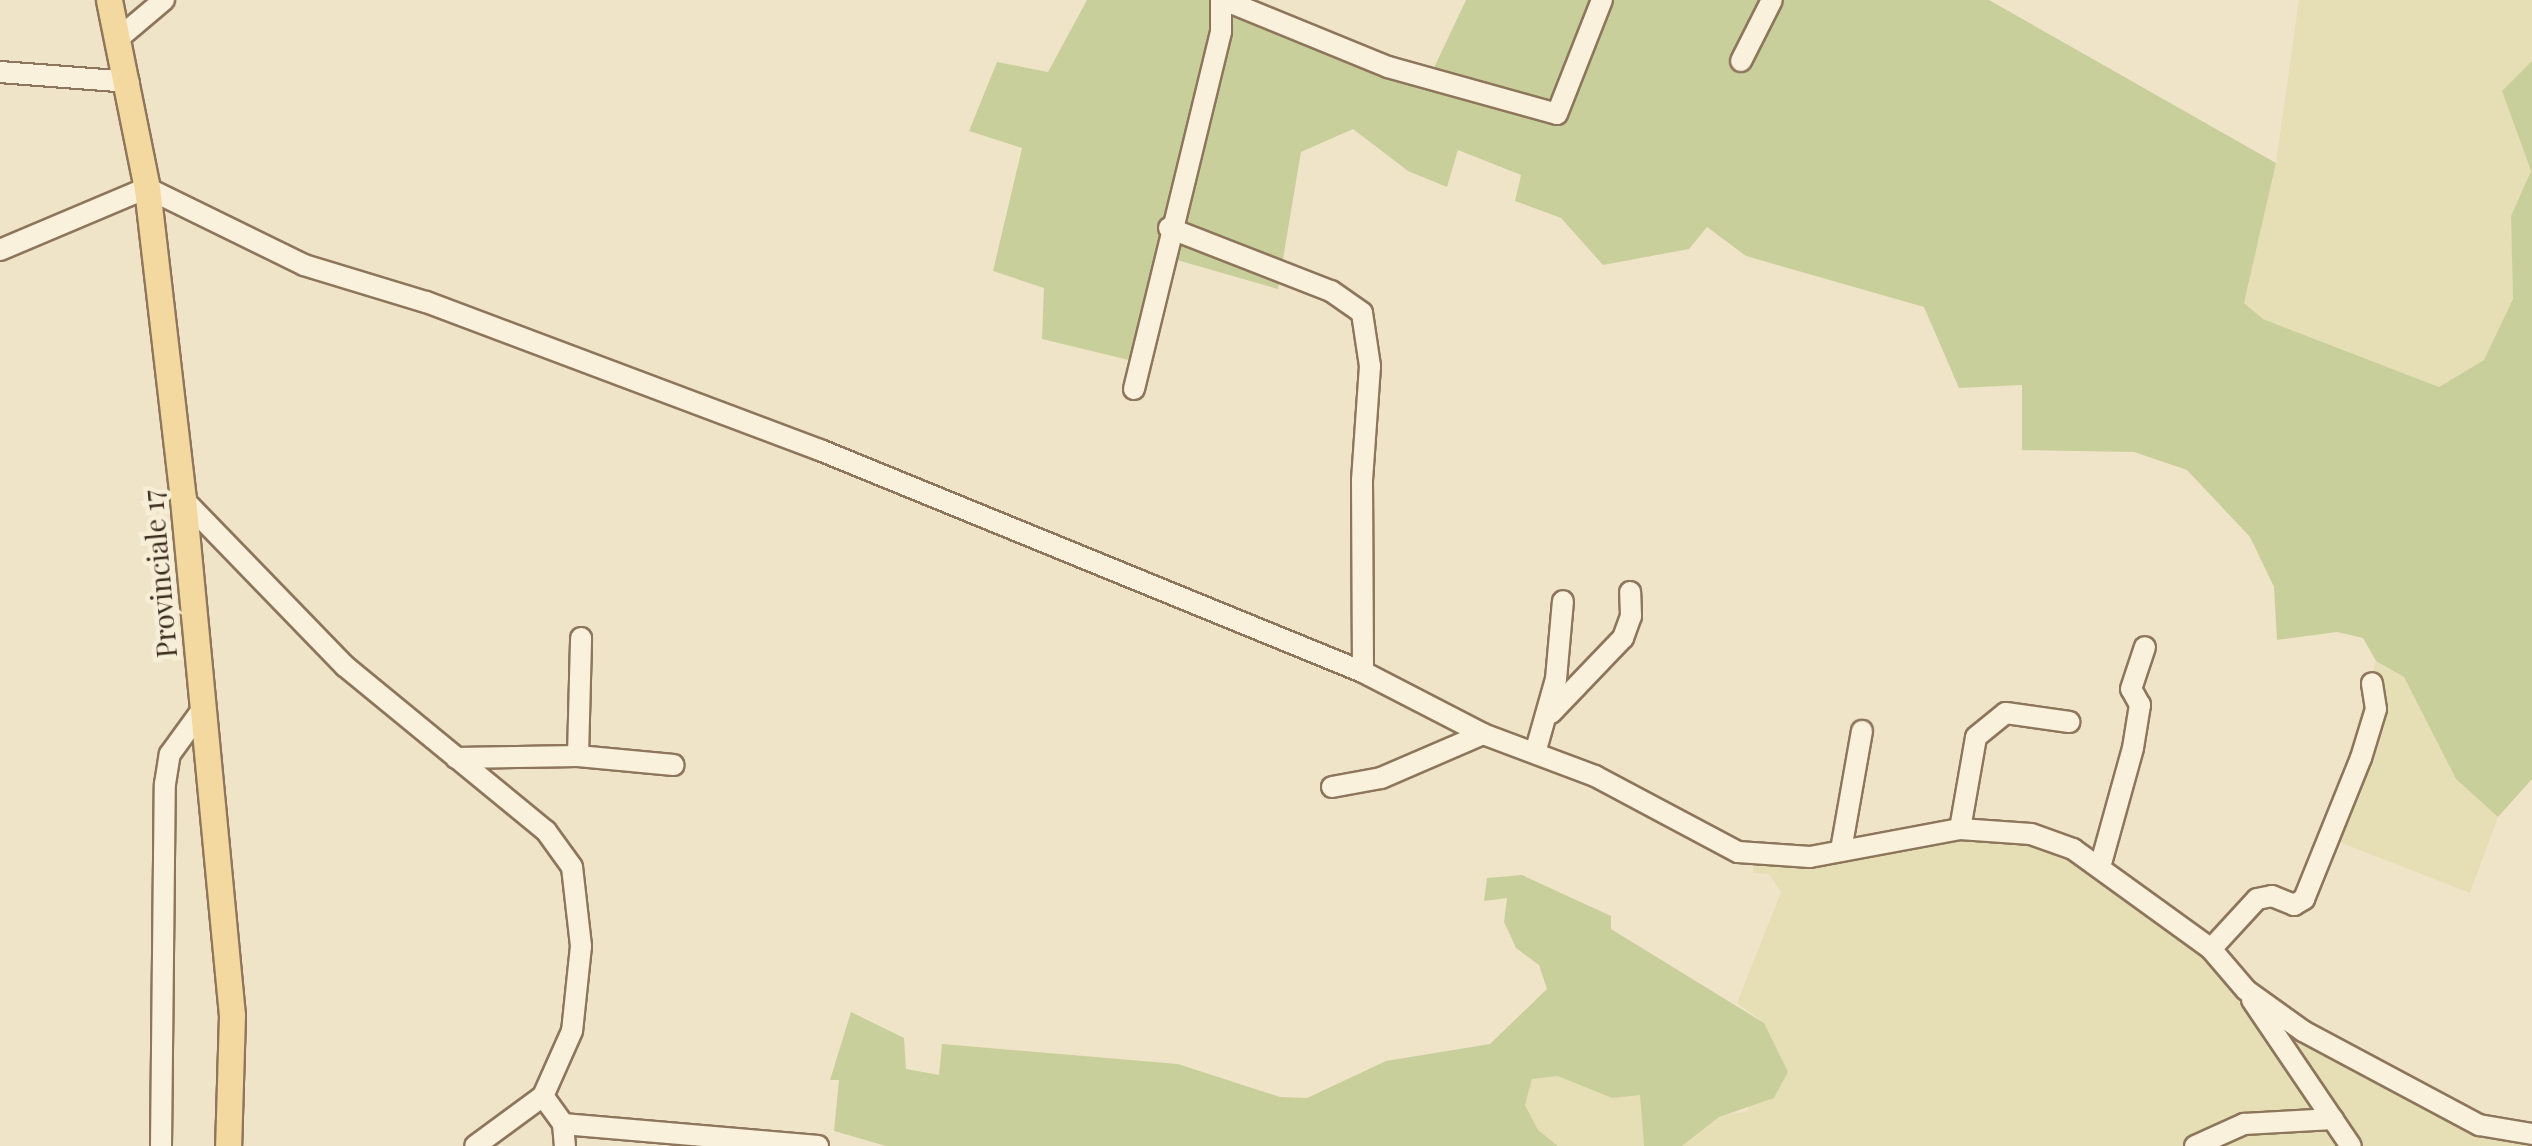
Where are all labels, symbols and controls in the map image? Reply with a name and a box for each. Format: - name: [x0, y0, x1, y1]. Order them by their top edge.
- street label: Provinciale 17: [135, 489, 183, 659]

